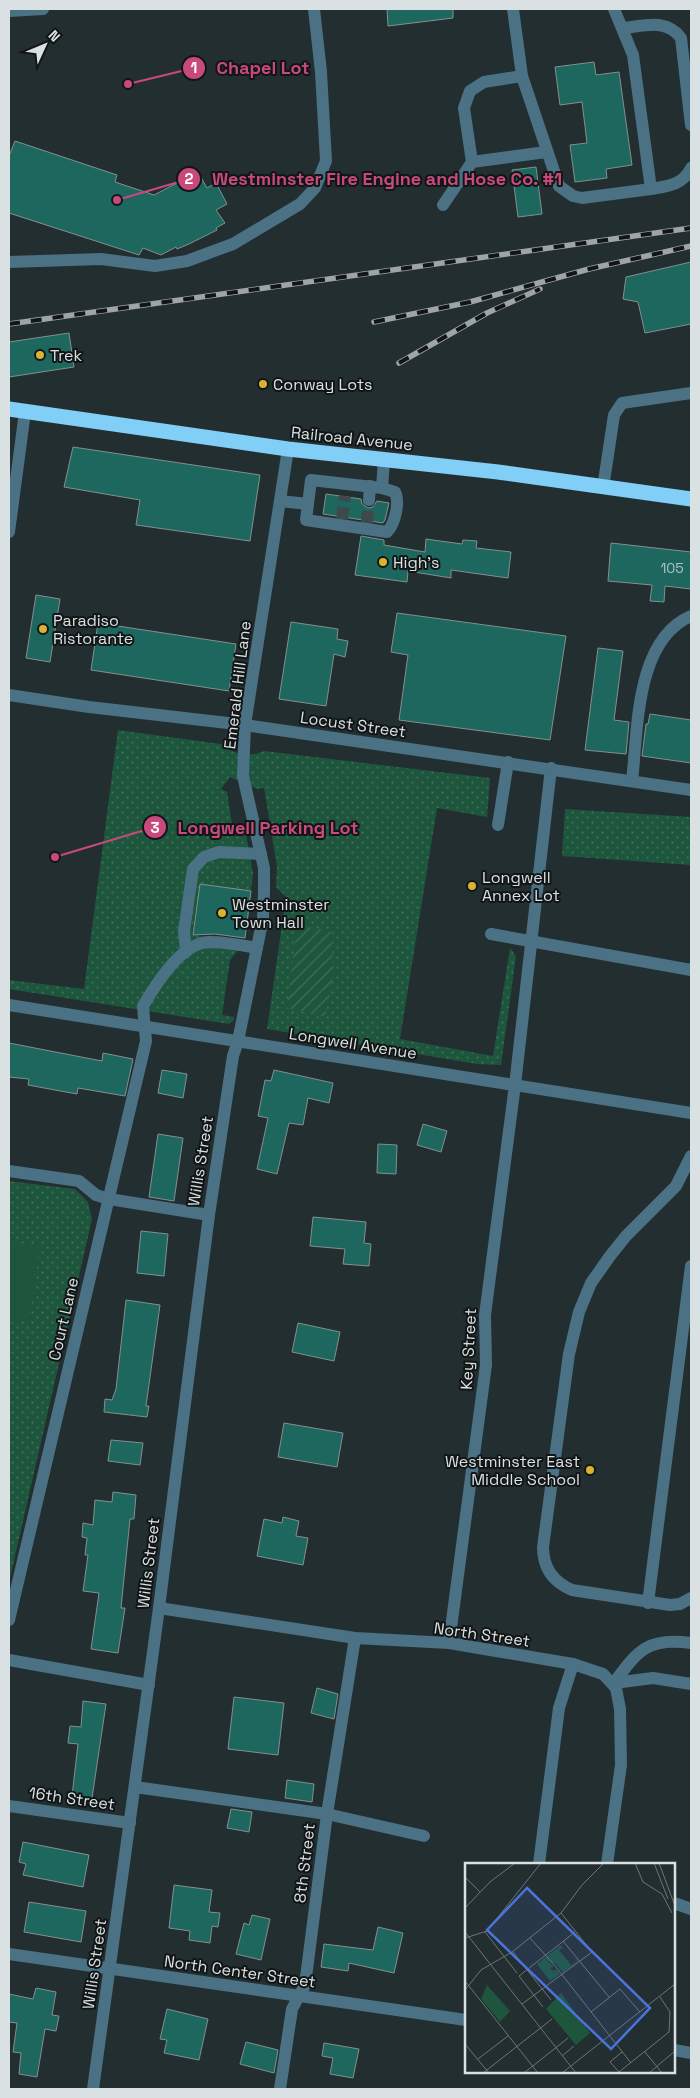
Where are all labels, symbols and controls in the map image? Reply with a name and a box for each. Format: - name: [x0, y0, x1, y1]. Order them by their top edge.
- north arrow: [20, 20, 70, 70]
- text: N: [45, 26, 64, 46]
- callout: Chapel Lot: [182, 51, 320, 84]
- text: Chapel Lot: [216, 56, 310, 79]
- text: 1: [191, 58, 197, 77]
- callout: Westminster Fire Engine and Hose Co. #1: [177, 162, 572, 195]
- text: Westminster Fire Engine and Hose Co. #1: [212, 167, 562, 190]
- text: 2: [185, 169, 194, 188]
- place label: Trek: [50, 345, 82, 366]
- marker: Trek: [34, 349, 46, 361]
- place label: Conway Lots: [273, 374, 373, 395]
- marker: Conway Lots: [257, 378, 269, 390]
- street label: Railroad Avenue: [290, 422, 414, 455]
- place label: High’s: [393, 552, 439, 573]
- marker: High’s: [377, 556, 389, 568]
- house number: 105: [660, 559, 684, 577]
- place label: Paradiso Ristorante: [53, 610, 133, 649]
- street label: Emerald Hill Lane: [219, 620, 256, 750]
- marker: Paradiso Ristorante: [37, 623, 49, 635]
- street label: Locust Street: [299, 707, 407, 742]
- callout: Longwell Parking Lot: [143, 811, 369, 844]
- text: Longwell Parking Lot: [178, 816, 358, 839]
- text: 3: [150, 818, 160, 837]
- place label: Longwell Annex Lot: [482, 867, 560, 906]
- marker: Longwell Annex Lot: [466, 880, 478, 892]
- place label: Westminster Town Hall: [232, 894, 329, 933]
- marker: Westminster Town Hall: [216, 907, 228, 919]
- street label: Longwell Avenue: [288, 1023, 418, 1064]
- street label: Willis Street: [183, 1114, 218, 1208]
- street label: Court Lane: [44, 1275, 83, 1363]
- street label: Key Street: [456, 1308, 481, 1390]
- place label: Westminster East Middle School: [445, 1451, 580, 1490]
- marker: Westminster East Middle School: [584, 1464, 596, 1476]
- street label: Willis Street: [133, 1517, 164, 1610]
- street label: North Street: [433, 1617, 531, 1652]
- street label: 16th Street: [28, 1782, 116, 1815]
- street label: 8th Street: [289, 1822, 320, 1904]
- inset map: [465, 1863, 675, 2073]
- street label: Willis Street: [78, 1917, 111, 2011]
- street label: North Center Street: [163, 1950, 317, 1993]

